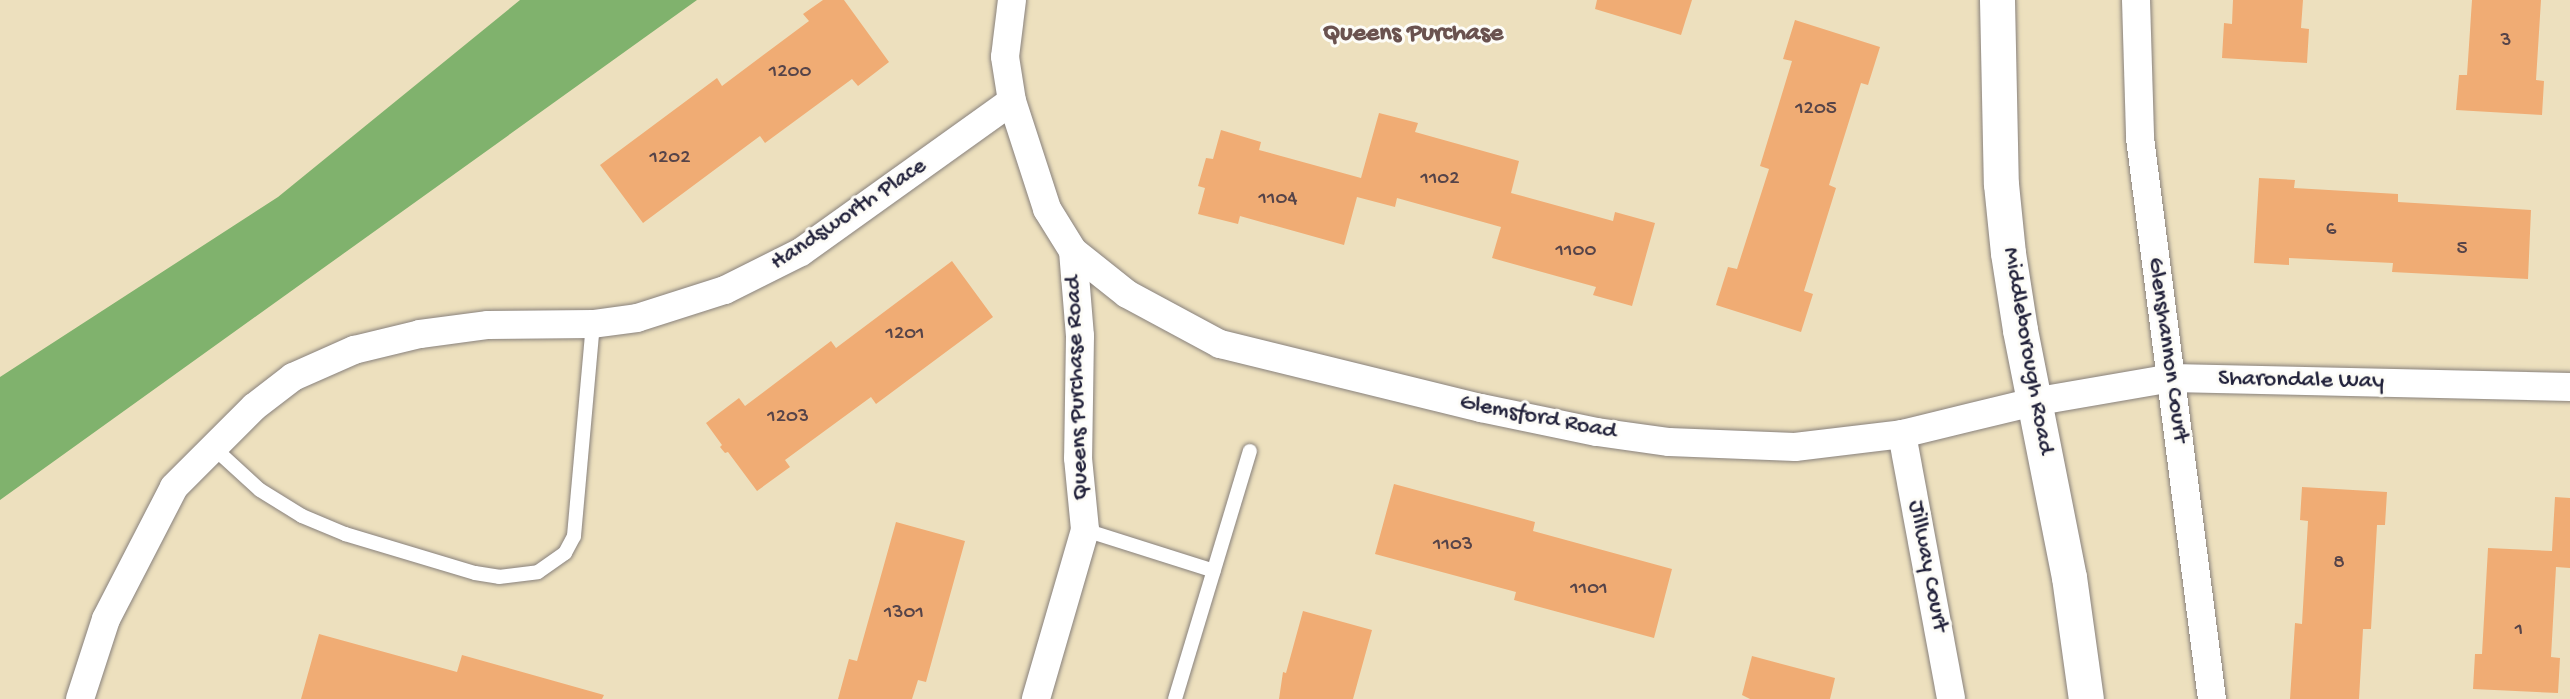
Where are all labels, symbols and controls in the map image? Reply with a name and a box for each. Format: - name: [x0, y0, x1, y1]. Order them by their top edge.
- district label: Queens Purchase: [1323, 19, 1503, 51]
- house number: 3: [2501, 29, 2511, 55]
- house number: 1200: [769, 60, 811, 86]
- house number: 1205: [1795, 97, 1837, 123]
- house number: 1202: [650, 146, 690, 172]
- street label: Handsworth Place: [766, 152, 932, 278]
- house number: 1102: [1420, 167, 1460, 193]
- house number: 1104: [1259, 187, 1297, 213]
- house number: 6: [2326, 218, 2336, 244]
- house number: 5: [2456, 237, 2468, 263]
- house number: 1100: [1556, 239, 1596, 265]
- street label: Middleborough Road: [1995, 245, 2059, 457]
- street label: Glenshannon Court: [2140, 256, 2194, 444]
- street label: Queens Purchase Road: [1060, 275, 1096, 501]
- house number: 1201: [885, 322, 925, 348]
- street label: Sharondale Way: [2218, 365, 2384, 397]
- street label: Glemsford Road: [1457, 389, 1619, 447]
- house number: 1203: [767, 405, 809, 431]
- street label: Jillway Court: [1900, 498, 1954, 634]
- house number: 1103: [1433, 533, 1473, 559]
- house number: 8: [2333, 551, 2345, 577]
- house number: 1101: [1570, 577, 1608, 603]
- house number: 1301: [884, 601, 924, 627]
- house number: 1: [2515, 618, 2523, 644]

